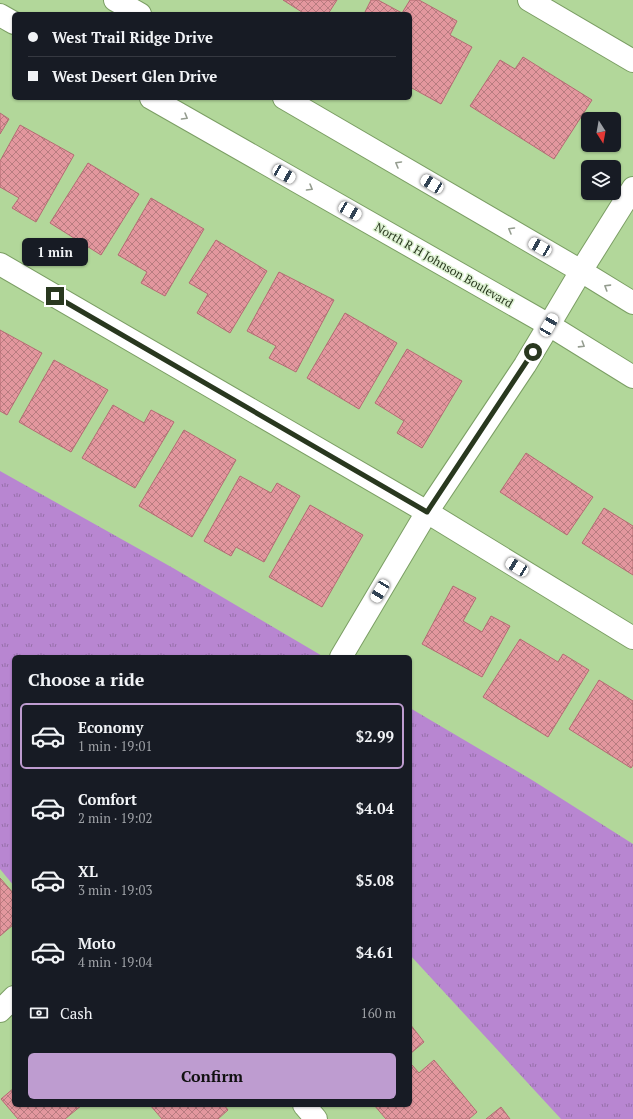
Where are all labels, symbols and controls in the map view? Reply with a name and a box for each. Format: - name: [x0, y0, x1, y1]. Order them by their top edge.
- text: West Trail Ridge Drive: [52, 27, 213, 47]
- text: West Desert Glen Drive: [52, 66, 217, 86]
- north arrow: [581, 112, 621, 152]
- map controls: [581, 112, 621, 200]
- one-way arrow: [181, 113, 188, 120]
- button: layers: [581, 160, 621, 200]
- one-way arrow: [395, 162, 402, 169]
- car: [271, 163, 297, 185]
- car: [419, 173, 445, 195]
- one-way arrow: [306, 184, 313, 191]
- car: [337, 200, 363, 222]
- street label: North R H Johnson Boulevard: [372, 219, 516, 311]
- one-way arrow: [508, 227, 515, 234]
- car: [527, 236, 553, 258]
- callout: 1 min: [22, 238, 88, 266]
- text: 1 min: [37, 243, 73, 261]
- one-way arrow: [604, 284, 611, 291]
- route end: [46, 287, 64, 305]
- car: [538, 312, 560, 338]
- one-way arrow: [578, 341, 585, 348]
- route start: [524, 343, 542, 361]
- car: [504, 556, 530, 578]
- car: [369, 578, 391, 604]
- text: Choose a ride: [28, 667, 144, 691]
- text: Economy: [78, 717, 143, 737]
- icon: car: [30, 718, 66, 754]
- text: $2.99: [356, 726, 394, 746]
- text: 1 min · 19:01: [78, 737, 152, 755]
- text: Comfort: [78, 789, 137, 809]
- icon: car: [30, 790, 66, 826]
- text: $4.04: [356, 798, 394, 818]
- text: 2 min · 19:02: [78, 809, 152, 827]
- text: XL: [78, 861, 98, 881]
- icon: car: [30, 862, 66, 898]
- text: $5.08: [356, 870, 394, 890]
- text: 3 min · 19:03: [78, 881, 152, 899]
- text: Moto: [78, 933, 116, 953]
- icon: car: [30, 934, 66, 970]
- text: $4.61: [356, 942, 394, 962]
- text: 4 min · 19:04: [78, 953, 152, 971]
- icon: cash: [28, 1002, 50, 1024]
- text: Cash: [60, 1003, 93, 1023]
- text: 160 m: [361, 1004, 396, 1022]
- button: Confirm: [28, 1053, 396, 1099]

